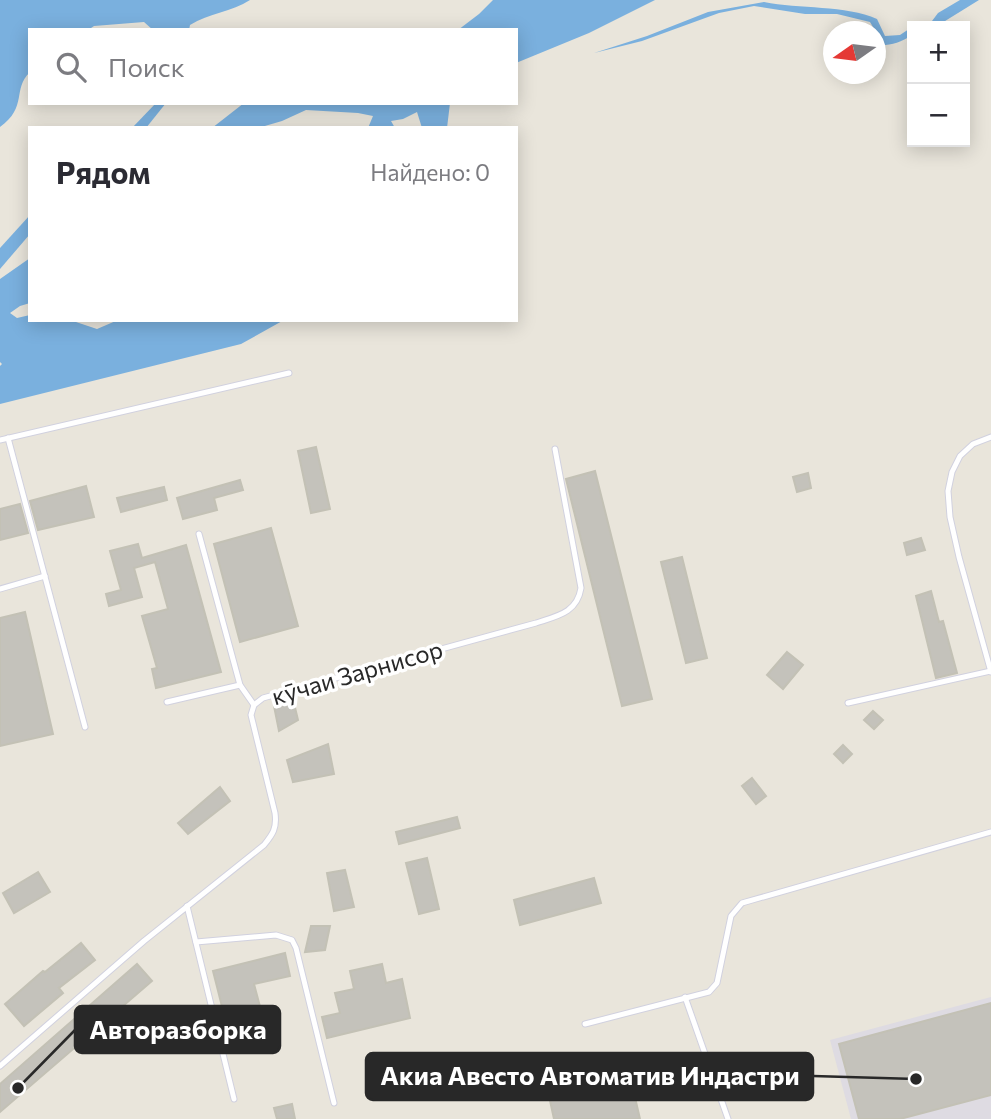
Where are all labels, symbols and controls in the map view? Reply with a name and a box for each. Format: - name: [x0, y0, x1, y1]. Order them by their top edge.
- north arrow: [823, 21, 886, 84]
- map controls: [907, 21, 970, 147]
- button: +: [907, 21, 970, 84]
- search box: [28, 28, 518, 105]
- icon: search: [52, 48, 90, 86]
- text: Поиск: [108, 51, 185, 82]
- button: −: [907, 84, 970, 147]
- text: Рядом: [56, 153, 150, 190]
- text: Найдено: 0: [370, 158, 490, 186]
- street label: кӯчаи Зарнисор: [268, 634, 446, 710]
- callout: Авторазборка: [75, 1006, 280, 1053]
- text: Авторазборка: [89, 1013, 267, 1044]
- callout: Акиа Авесто Автоматив Индастри: [366, 1053, 813, 1100]
- text: Акиа Авесто Автоматив Индастри: [380, 1059, 800, 1090]

